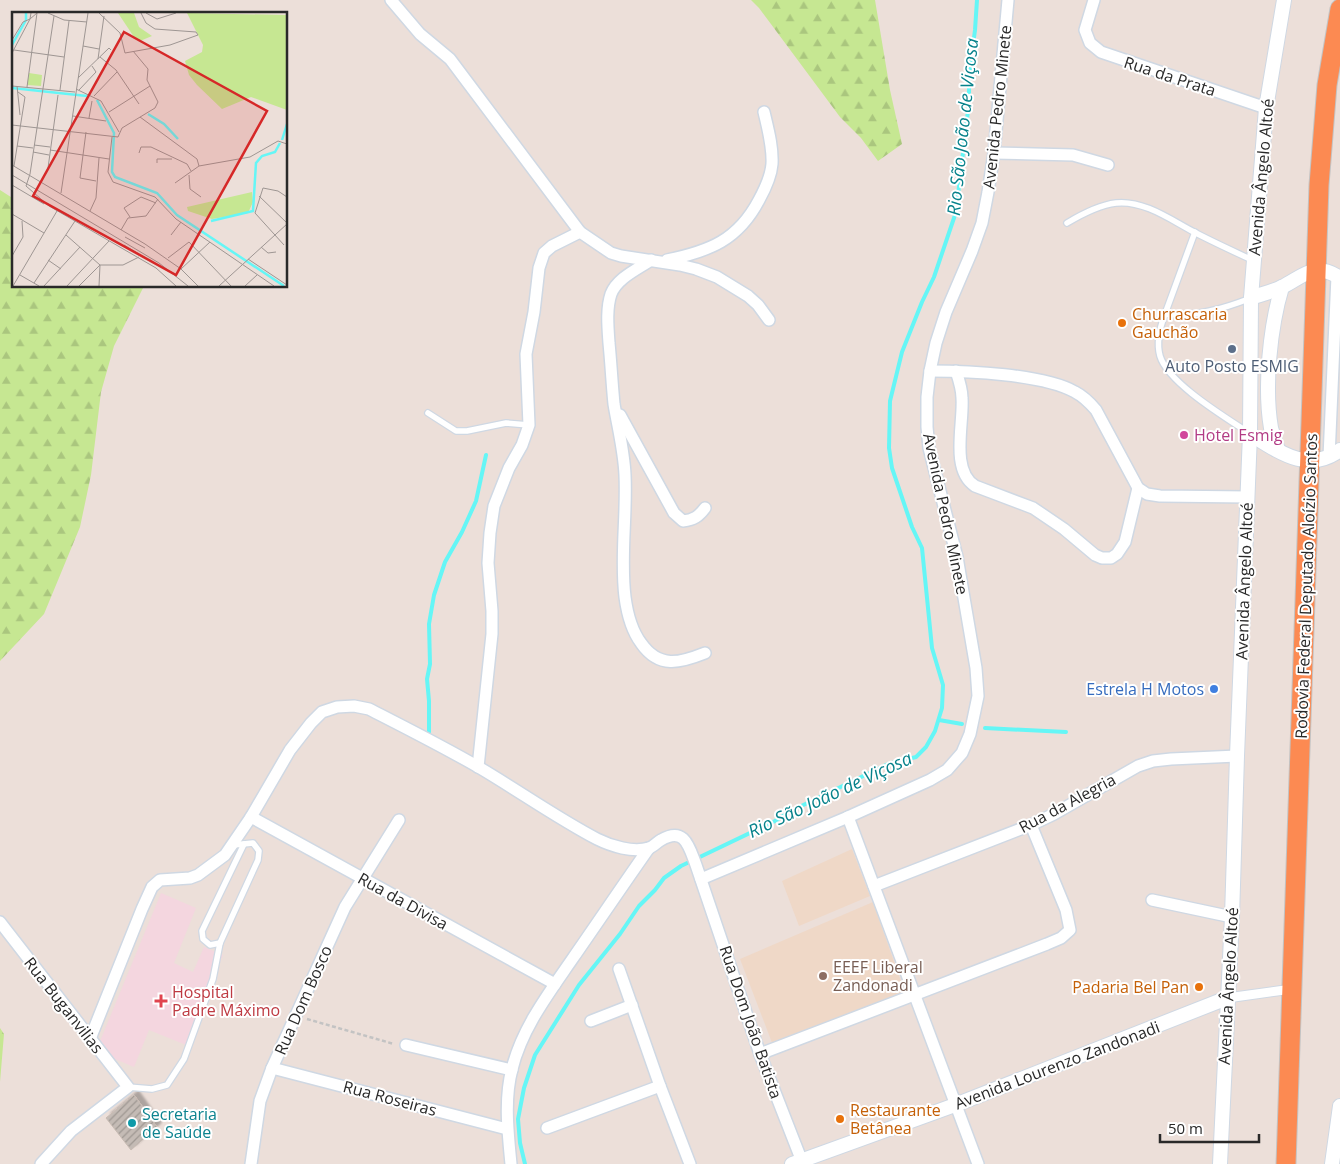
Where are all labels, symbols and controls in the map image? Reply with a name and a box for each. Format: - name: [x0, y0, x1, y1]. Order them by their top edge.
- inset map: [12, 12, 288, 288]
- street label: Avenida Pedro Minete: [977, 24, 1017, 190]
- water label: Rio São João de Viçosa: [941, 37, 983, 217]
- street label: Rua da Prata: [1121, 51, 1219, 101]
- street label: Avenida Ângelo Altoé: [1243, 97, 1279, 256]
- place label: Churrascaria Gauchão: [1132, 303, 1227, 343]
- marker: Churrascaria Gauchão: [1116, 317, 1128, 329]
- marker: Auto Posto ESMIG: [1226, 343, 1238, 355]
- place label: Auto Posto ESMIG: [1165, 355, 1299, 377]
- place label: Hotel Esmig: [1194, 424, 1283, 446]
- marker: Hotel Esmig: [1178, 429, 1190, 441]
- street label: Avenida Pedro Minete: [918, 431, 974, 597]
- street label: Rodovia Federal Deputado Aloízio Santos: [1290, 433, 1322, 739]
- street label: Avenida Ângelo Altoé: [1230, 502, 1258, 660]
- place label: Estrela H Motos: [1086, 678, 1204, 700]
- marker: Estrela H Motos: [1208, 683, 1220, 695]
- water label: Rio São João de Viçosa: [744, 746, 915, 843]
- street label: Rua da Alegria: [1015, 768, 1119, 838]
- street label: Rua da Divisa: [354, 867, 452, 935]
- street label: Avenida Ângelo Altoé: [1213, 907, 1243, 1065]
- street label: Rua Dom Bosco: [269, 942, 337, 1058]
- street label: Rua Dom João Batista: [714, 942, 788, 1102]
- street label: Rua Buganvilias: [19, 952, 109, 1058]
- place label: EEEF Liberal Zandonadi: [833, 956, 923, 996]
- marker: EEEF Liberal Zandonadi: [817, 970, 829, 982]
- place label: Padaria Bel Pan: [1072, 976, 1189, 998]
- place label: Hospital Padre Máximo: [172, 981, 280, 1021]
- marker: Padaria Bel Pan: [1193, 981, 1205, 993]
- marker: Hospital Padre Máximo: [154, 994, 168, 1008]
- street label: Avenida Lourenzo Zandonadi: [951, 1016, 1163, 1114]
- street label: Rua Roseiras: [341, 1075, 439, 1121]
- place label: Restaurante Betânea: [850, 1099, 941, 1139]
- place label: Secretaria de Saúde: [142, 1103, 217, 1143]
- scale bar: [1160, 1112, 1259, 1144]
- marker: Restaurante Betânea: [834, 1113, 846, 1125]
- marker: Secretaria de Saúde: [126, 1117, 138, 1129]
- text: 50 m: [1168, 1118, 1203, 1138]

